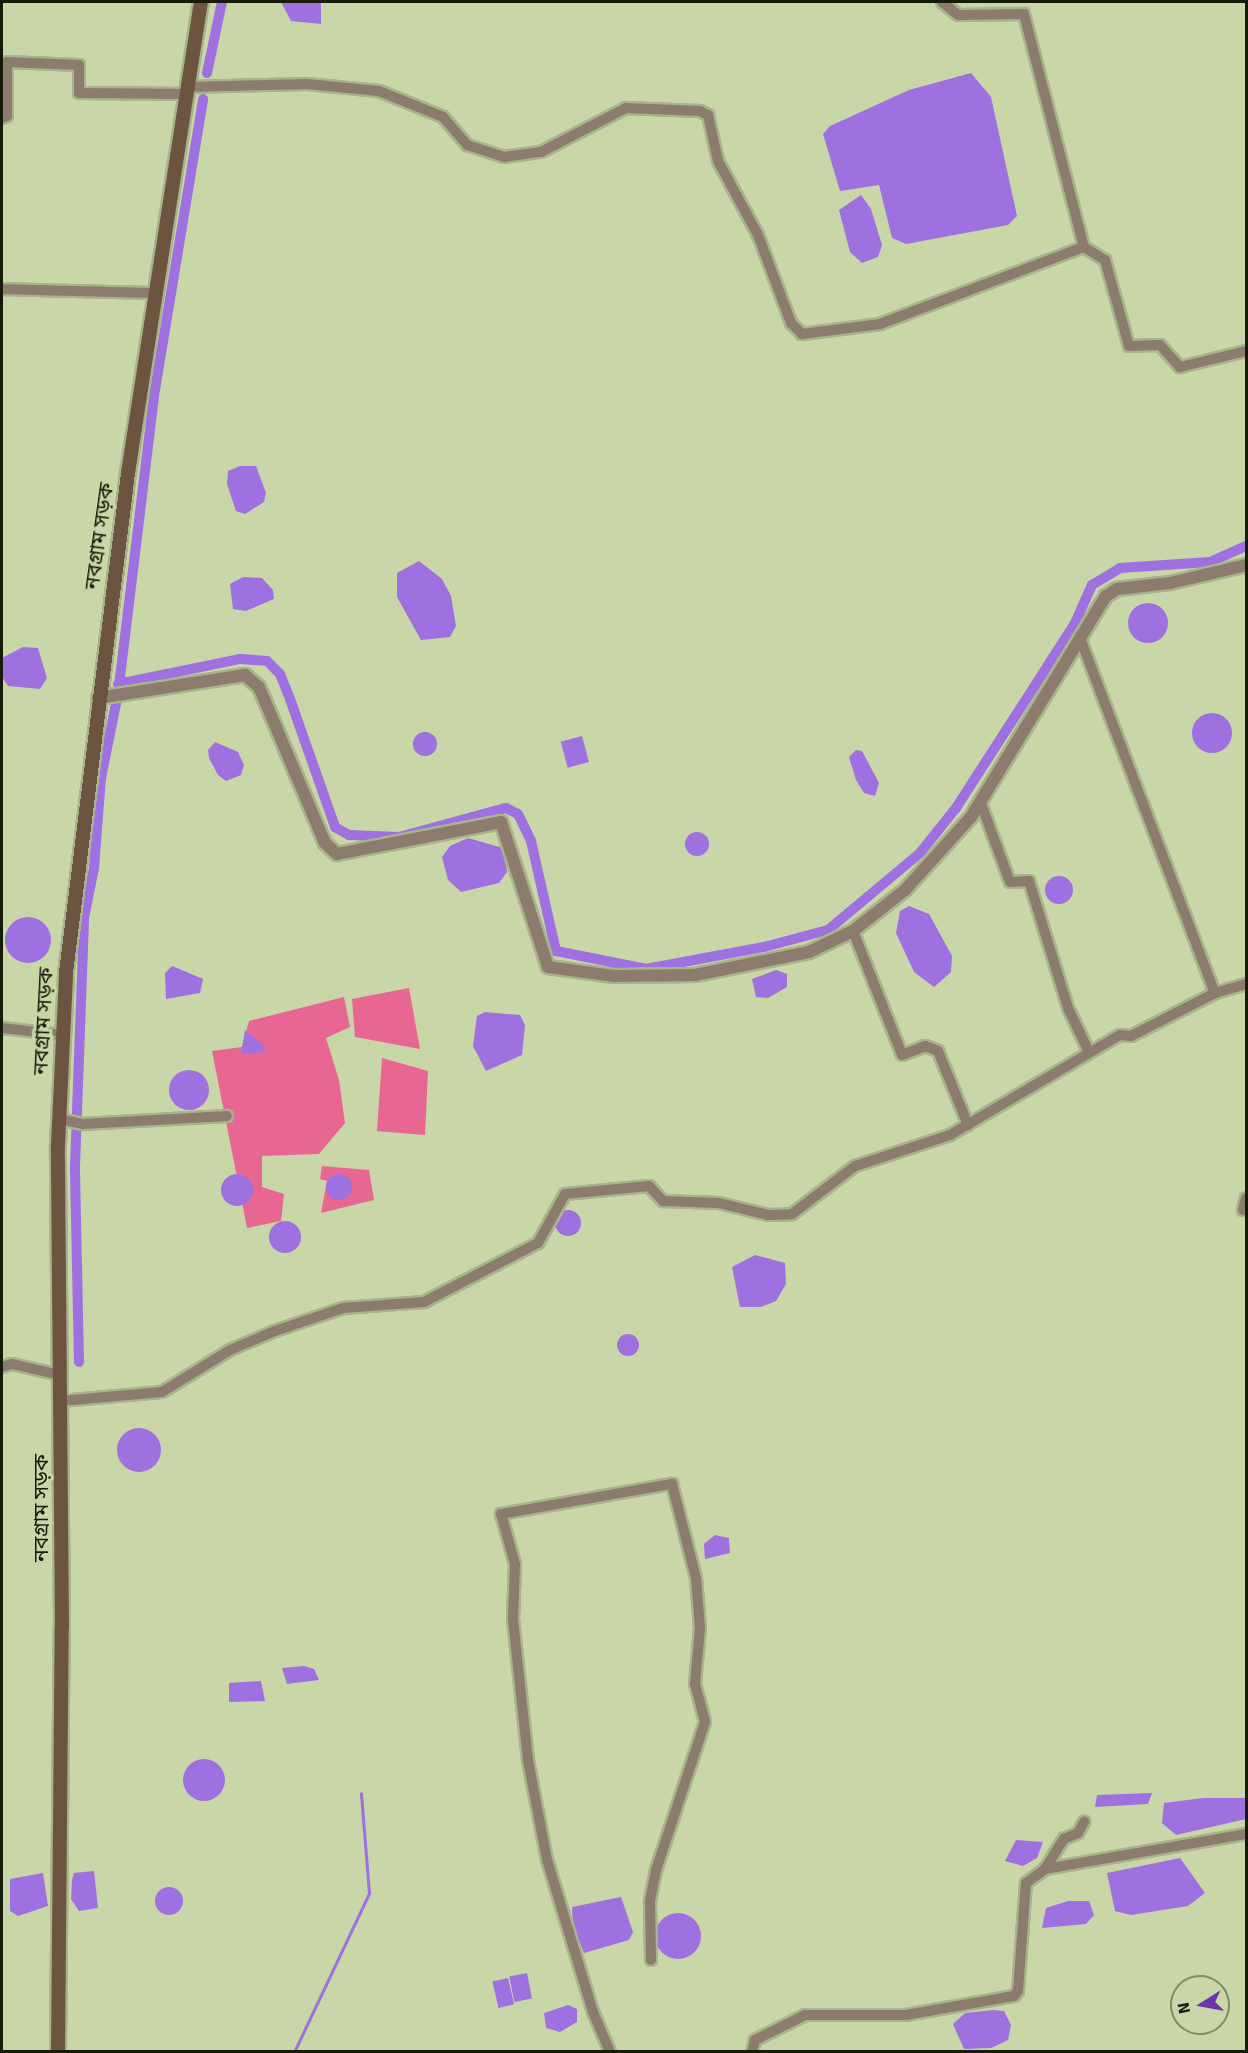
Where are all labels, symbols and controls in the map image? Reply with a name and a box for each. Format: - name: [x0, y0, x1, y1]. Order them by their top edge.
- street label: নবগ্রাম সড়ক: [79, 481, 119, 591]
- street label: নবগ্রাম সড়ক: [28, 967, 58, 1075]
- street label: নবগ্রাম সড়ক: [28, 1454, 54, 1562]
- north arrow: [1170, 1975, 1230, 2035]
- text: N: [1173, 2001, 1195, 2015]

